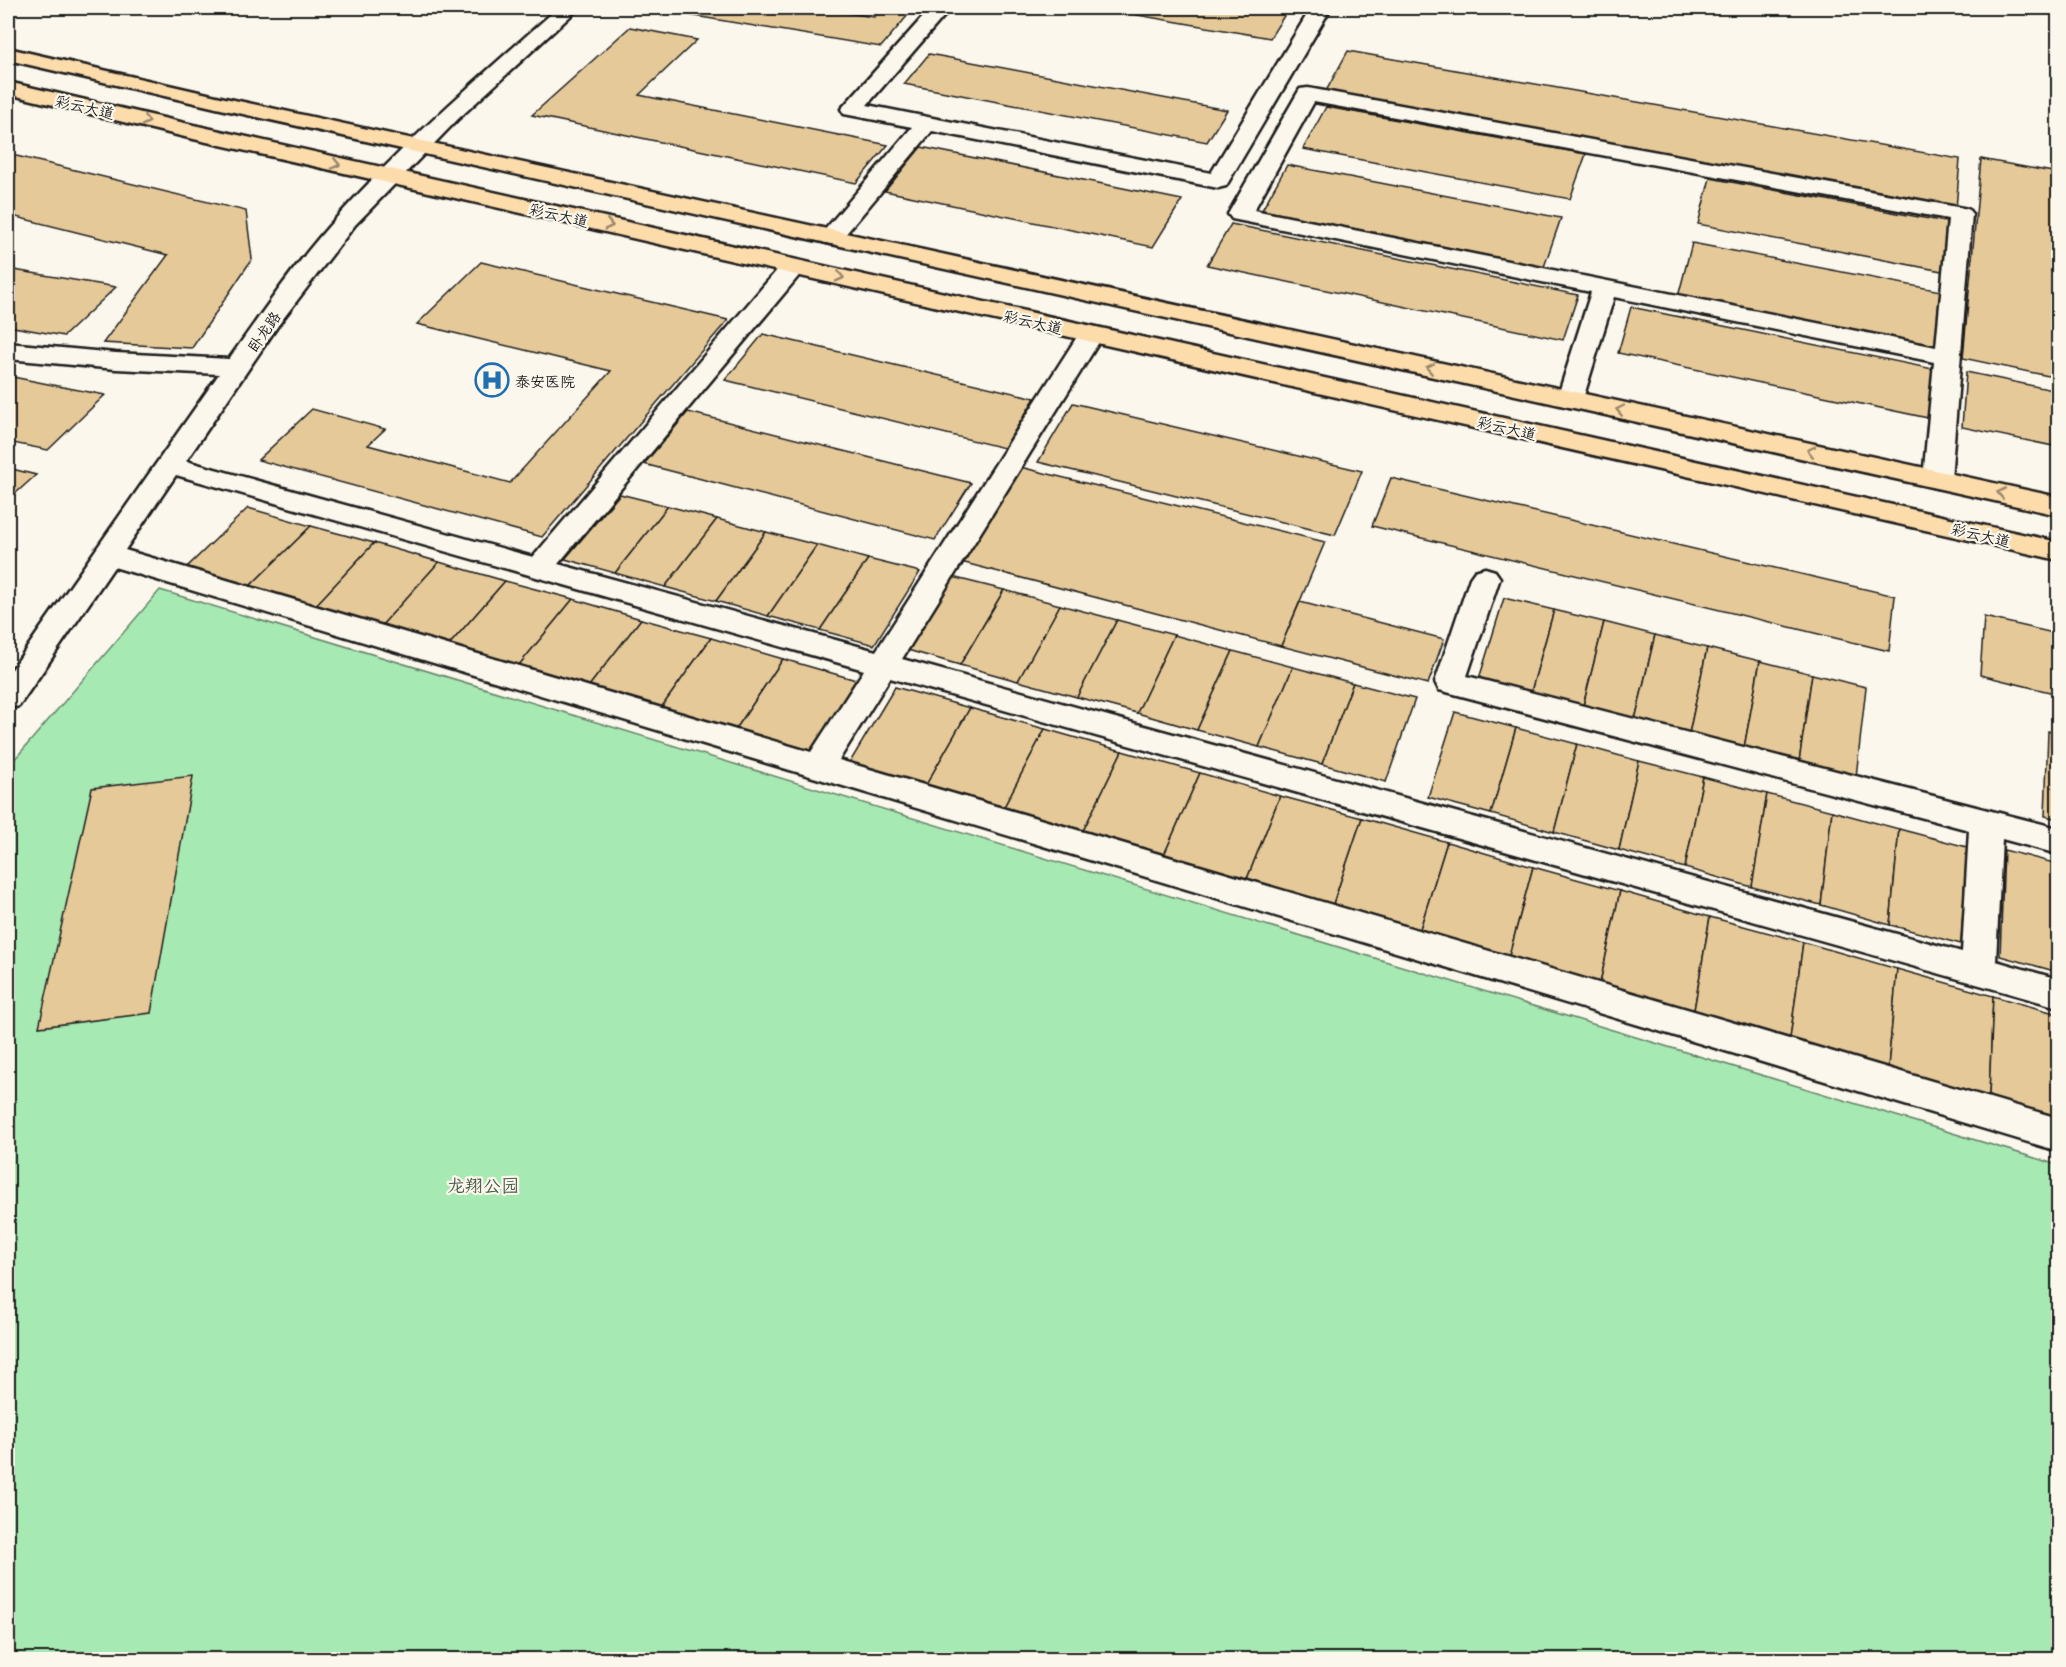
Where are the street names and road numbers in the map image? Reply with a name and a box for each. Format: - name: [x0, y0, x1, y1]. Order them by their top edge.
- street label: 彩云大道: [53, 88, 117, 124]
- street label: 彩云大道: [527, 196, 591, 232]
- street label: 彩云大道: [1001, 303, 1065, 339]
- street label: 卧龙路: [241, 306, 285, 356]
- street label: 彩云大道: [1475, 409, 1539, 445]
- street label: 彩云大道: [1949, 516, 2013, 552]

